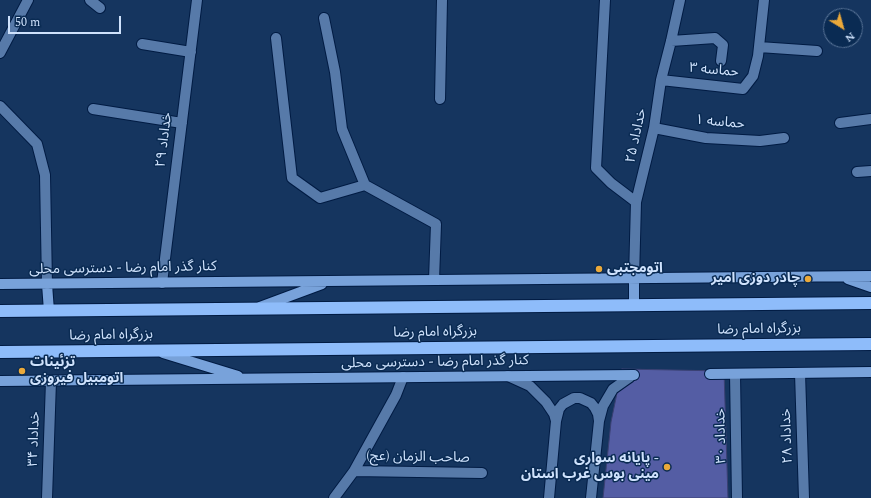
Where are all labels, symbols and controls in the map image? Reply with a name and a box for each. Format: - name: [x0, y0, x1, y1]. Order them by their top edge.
- scale bar: [10, 8, 123, 34]
- north arrow: [823, 8, 863, 48]
- text: 50 m: [15, 13, 40, 32]
- text: N: [841, 28, 859, 47]
- street label: حماسه ۳: [689, 60, 739, 82]
- street label: خداداد ۲۵: [623, 107, 651, 165]
- street label: خداداد ۲۹: [153, 112, 177, 168]
- street label: حماسه ۱: [695, 112, 745, 134]
- street label: کنار گذر امام رضا - دسترسی محلی: [29, 259, 217, 279]
- place label: اتومجتبی: [607, 261, 663, 277]
- marker: اتومجتبی: [594, 264, 604, 274]
- place label: چادر دوزی امیر: [711, 271, 800, 287]
- marker: چادر دوزی امیر: [803, 274, 813, 284]
- street label: بزرگراه امام رضا: [717, 321, 801, 339]
- street label: بزرگراه امام رضا: [393, 324, 477, 342]
- street label: بزرگراه امام رضا: [69, 327, 153, 345]
- street label: کنار گذر امام رضا - دسترسی محلی: [341, 353, 529, 373]
- place label: تزئینات اتومبیل فیروزی: [30, 355, 123, 388]
- marker: تزئینات اتومبیل فیروزی: [17, 366, 27, 376]
- street label: خداداد ۳۰: [713, 408, 731, 464]
- street label: خداداد ۲۸: [779, 408, 797, 464]
- street label: خداداد ۳۴: [26, 411, 44, 467]
- street label: صاحب الزمان (عج): [366, 449, 470, 467]
- place label: پایانه سواری - مینی بوس غرب استان: [521, 451, 659, 484]
- marker: پایانه سواری - مینی بوس غرب استان: [662, 462, 672, 472]

